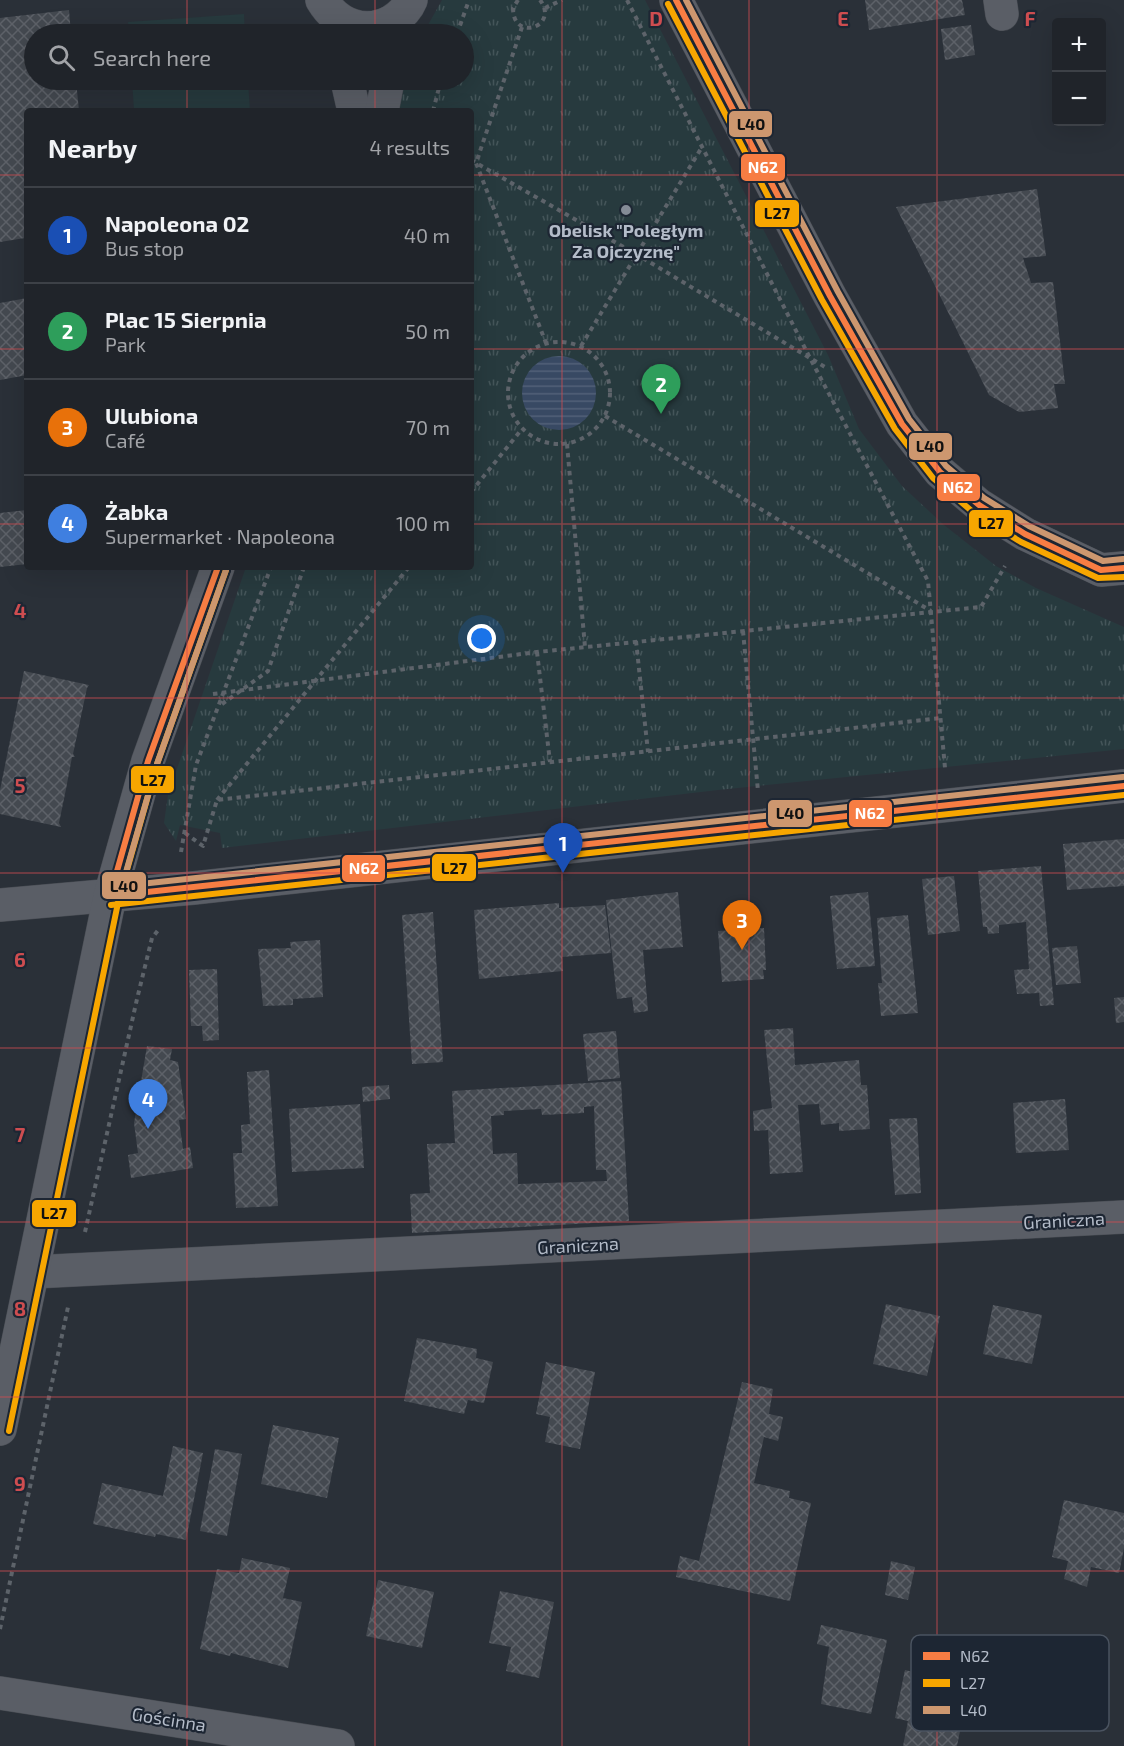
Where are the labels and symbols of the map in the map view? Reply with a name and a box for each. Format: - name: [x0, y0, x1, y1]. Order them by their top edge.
- text: D: [649, 6, 663, 30]
- text: E: [837, 6, 849, 30]
- text: F: [1024, 6, 1036, 30]
- line badge: L40: [728, 110, 773, 138]
- text: L40: [737, 114, 765, 133]
- line badge: N62: [740, 153, 786, 182]
- text: N62: [748, 157, 778, 176]
- line badge: L27: [754, 199, 800, 228]
- marker: Obelisk "Poległym Za Ojczyznę": [619, 203, 633, 217]
- text: L27: [764, 203, 791, 222]
- place label: Obelisk "Poległym Za Ojczyznę": [549, 219, 703, 262]
- pin: 2: [642, 364, 680, 414]
- line badge: L40: [908, 432, 953, 461]
- text: L40: [916, 436, 944, 455]
- line badge: N62: [936, 473, 981, 502]
- text: N62: [943, 477, 973, 496]
- line badge: L27: [968, 509, 1014, 538]
- text: L27: [978, 513, 1005, 532]
- text: 4: [14, 598, 27, 622]
- your location: [467, 624, 496, 653]
- line badge: L27: [130, 765, 175, 794]
- text: L27: [140, 770, 167, 789]
- text: 5: [14, 773, 26, 797]
- line badge: L40: [767, 799, 813, 828]
- line badge: N62: [848, 799, 893, 828]
- text: L40: [776, 803, 804, 822]
- text: N62: [855, 803, 885, 822]
- pin: 1: [544, 824, 582, 873]
- line badge: L27: [431, 853, 477, 882]
- line badge: N62: [341, 854, 386, 883]
- text: N62: [349, 858, 379, 877]
- text: L27: [441, 858, 468, 877]
- line badge: L40: [101, 871, 147, 900]
- text: L40: [110, 876, 138, 895]
- pin: 3: [722, 900, 762, 950]
- text: 6: [14, 947, 26, 971]
- pin: 4: [128, 1080, 168, 1129]
- text: 7: [15, 1122, 26, 1146]
- line badge: L27: [31, 1199, 77, 1228]
- text: L27: [41, 1203, 68, 1222]
- street label: Graniczna: [1023, 1207, 1105, 1233]
- street label: Graniczna: [537, 1232, 619, 1258]
- text: 8: [14, 1296, 26, 1320]
- text: 9: [14, 1471, 26, 1495]
- legend: [911, 1635, 1109, 1731]
- text: N62: [960, 1646, 989, 1665]
- text: L27: [960, 1673, 985, 1692]
- text: L40: [960, 1700, 987, 1719]
- street label: Gościnna: [130, 1702, 208, 1736]

